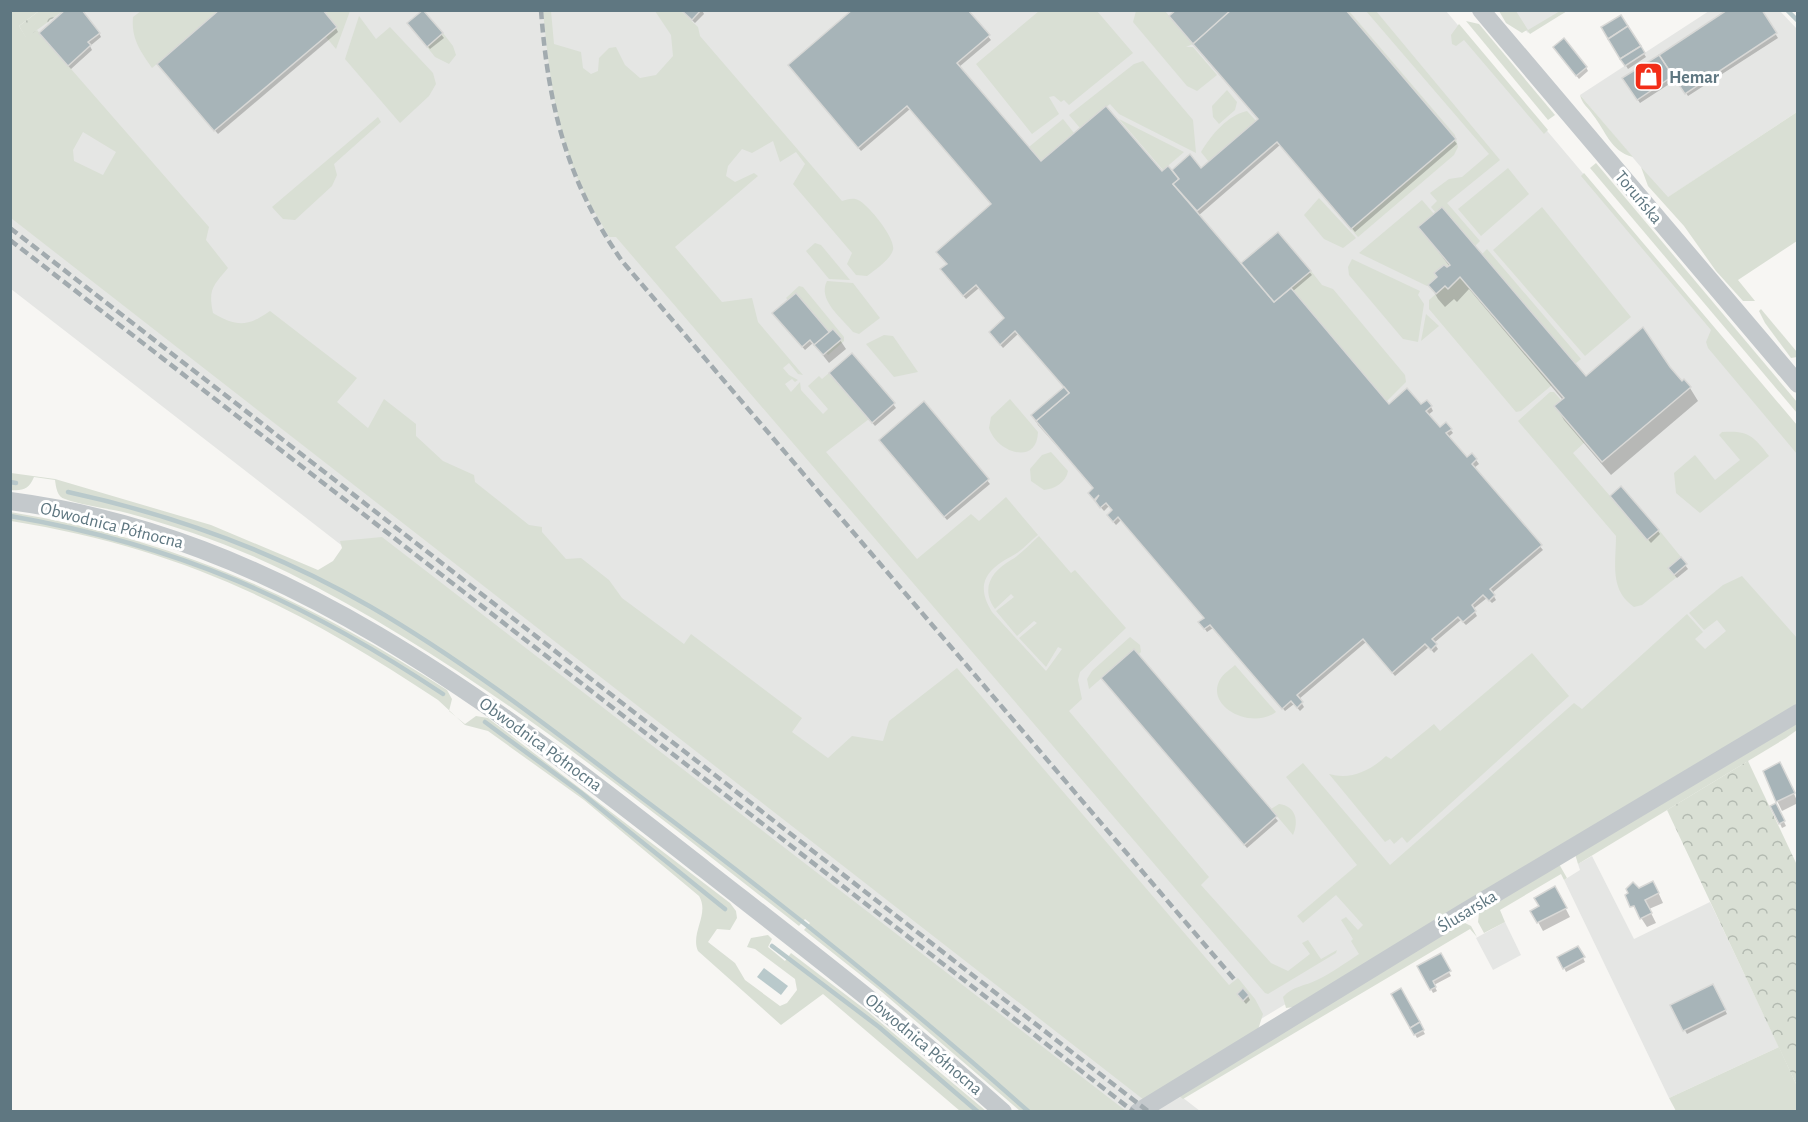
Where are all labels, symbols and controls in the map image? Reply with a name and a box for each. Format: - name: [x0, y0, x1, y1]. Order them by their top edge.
- shop icon: Hemar: [1632, 61, 1664, 93]
- place label: Hemar: [1669, 69, 1720, 87]
- street label: Toruńska: [1611, 168, 1665, 228]
- street label: Obwodnica Północna: [38, 499, 185, 552]
- street label: Obwodnica Północna: [476, 694, 605, 795]
- street label: Ślusarska: [1433, 885, 1500, 936]
- street label: Obwodnica Północna: [861, 991, 985, 1099]

